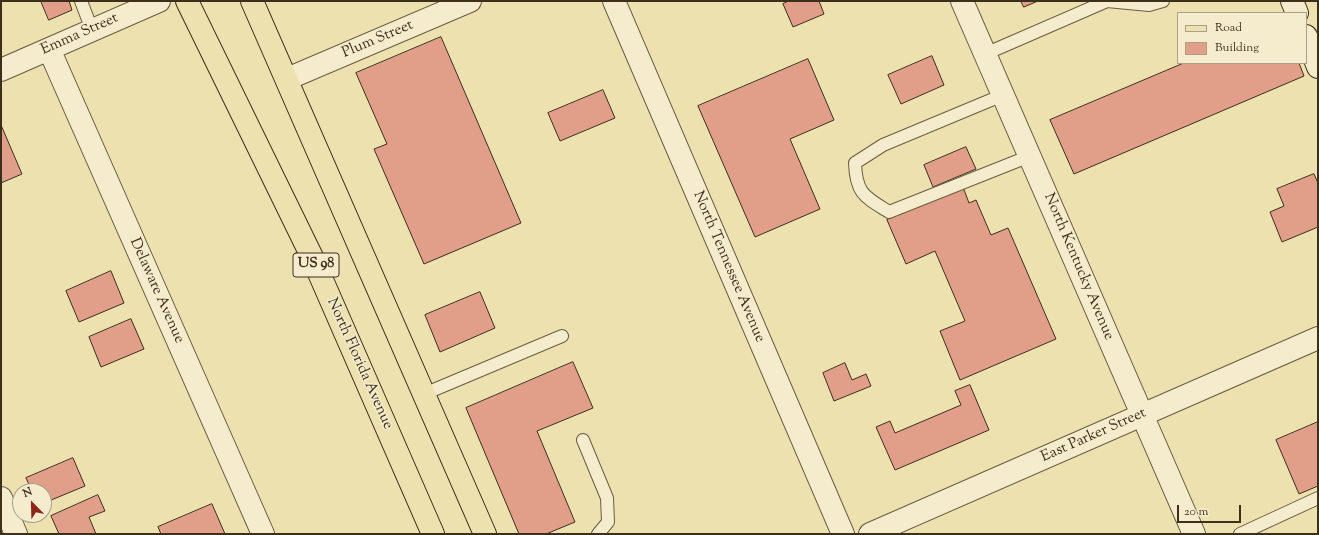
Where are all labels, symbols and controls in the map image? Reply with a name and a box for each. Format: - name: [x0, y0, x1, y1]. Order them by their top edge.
- street label: Emma Street: [39, 10, 121, 60]
- legend: [1177, 12, 1307, 64]
- street label: Plum Street: [340, 17, 416, 63]
- text: Road: [1215, 19, 1242, 37]
- text: Building: [1215, 39, 1259, 57]
- street label: North Tennessee Avenue: [688, 189, 768, 345]
- street label: North Kentucky Avenue: [1039, 191, 1117, 343]
- street label: Delaware Avenue: [125, 235, 187, 347]
- road number: US 98: [293, 253, 339, 277]
- street label: North Florida Avenue: [322, 296, 396, 432]
- street label: East Parker Street: [1039, 405, 1149, 467]
- north arrow: [12, 483, 52, 523]
- text: N: [21, 484, 35, 502]
- scale bar: [1179, 497, 1243, 523]
- text: 20 m: [1184, 503, 1208, 521]

